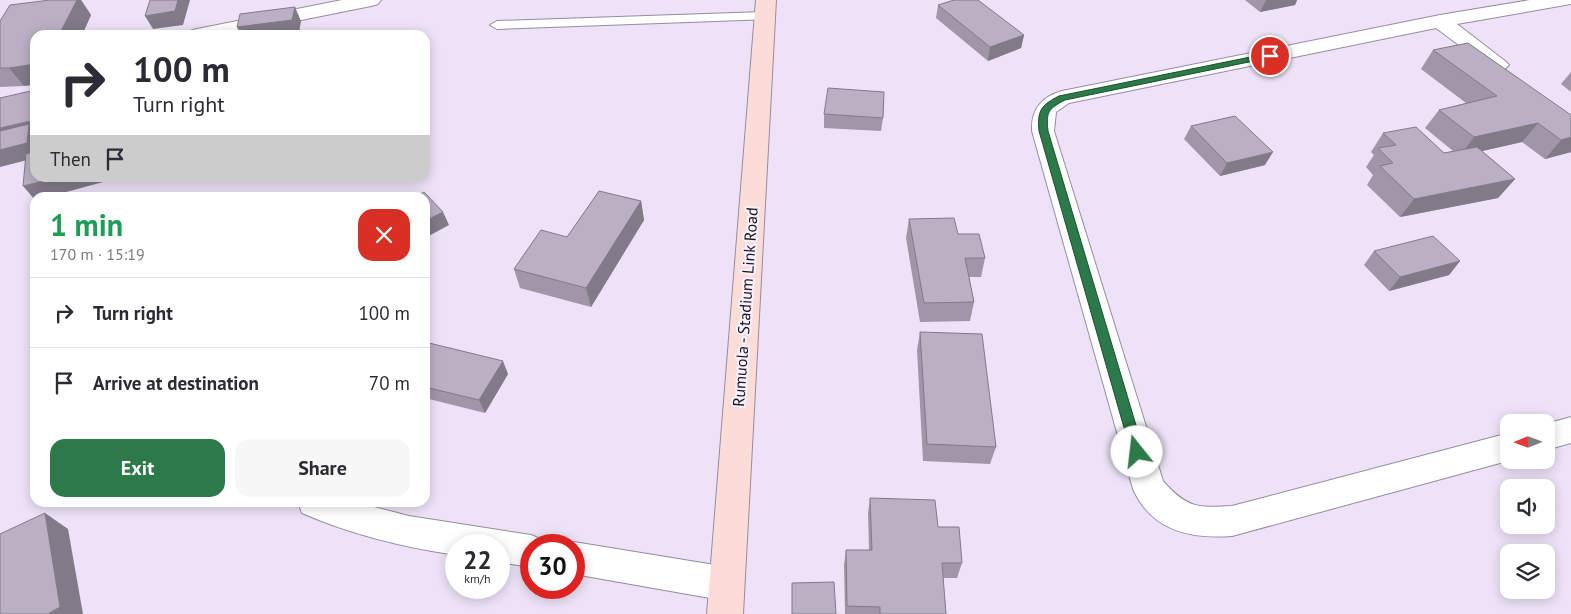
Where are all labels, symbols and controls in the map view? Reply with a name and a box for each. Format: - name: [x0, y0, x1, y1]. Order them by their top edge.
- pin: [1249, 35, 1291, 77]
- icon: arrive: [1256, 42, 1284, 70]
- text: 100 m: [133, 46, 230, 92]
- icon: right: [50, 50, 115, 115]
- text: Turn right: [133, 90, 225, 118]
- icon: arrive: [101, 145, 129, 173]
- text: Then: [50, 147, 91, 171]
- text: 1 min: [50, 205, 123, 244]
- street label: Rumuola - Stadium Link Road: [728, 207, 762, 407]
- button: close: [358, 209, 410, 261]
- text: 170 m · 15:19: [50, 244, 145, 264]
- icon: right: [50, 299, 78, 327]
- text: Turn right: [93, 301, 173, 325]
- text: 100 m: [358, 301, 410, 325]
- icon: arrive: [50, 369, 78, 397]
- text: Arrive at destination: [93, 371, 259, 395]
- text: 70 m: [369, 371, 410, 395]
- north arrow: [1500, 414, 1555, 469]
- map controls: [1500, 414, 1555, 599]
- position arrow: [1110, 425, 1162, 477]
- button: Exit: [50, 439, 225, 497]
- button: Share: [235, 439, 410, 497]
- button: sound: [1500, 479, 1555, 534]
- speed limit sign: 30: [520, 534, 585, 599]
- text: 22: [463, 544, 492, 576]
- button: layers: [1500, 544, 1555, 599]
- text: km/h: [464, 571, 491, 586]

